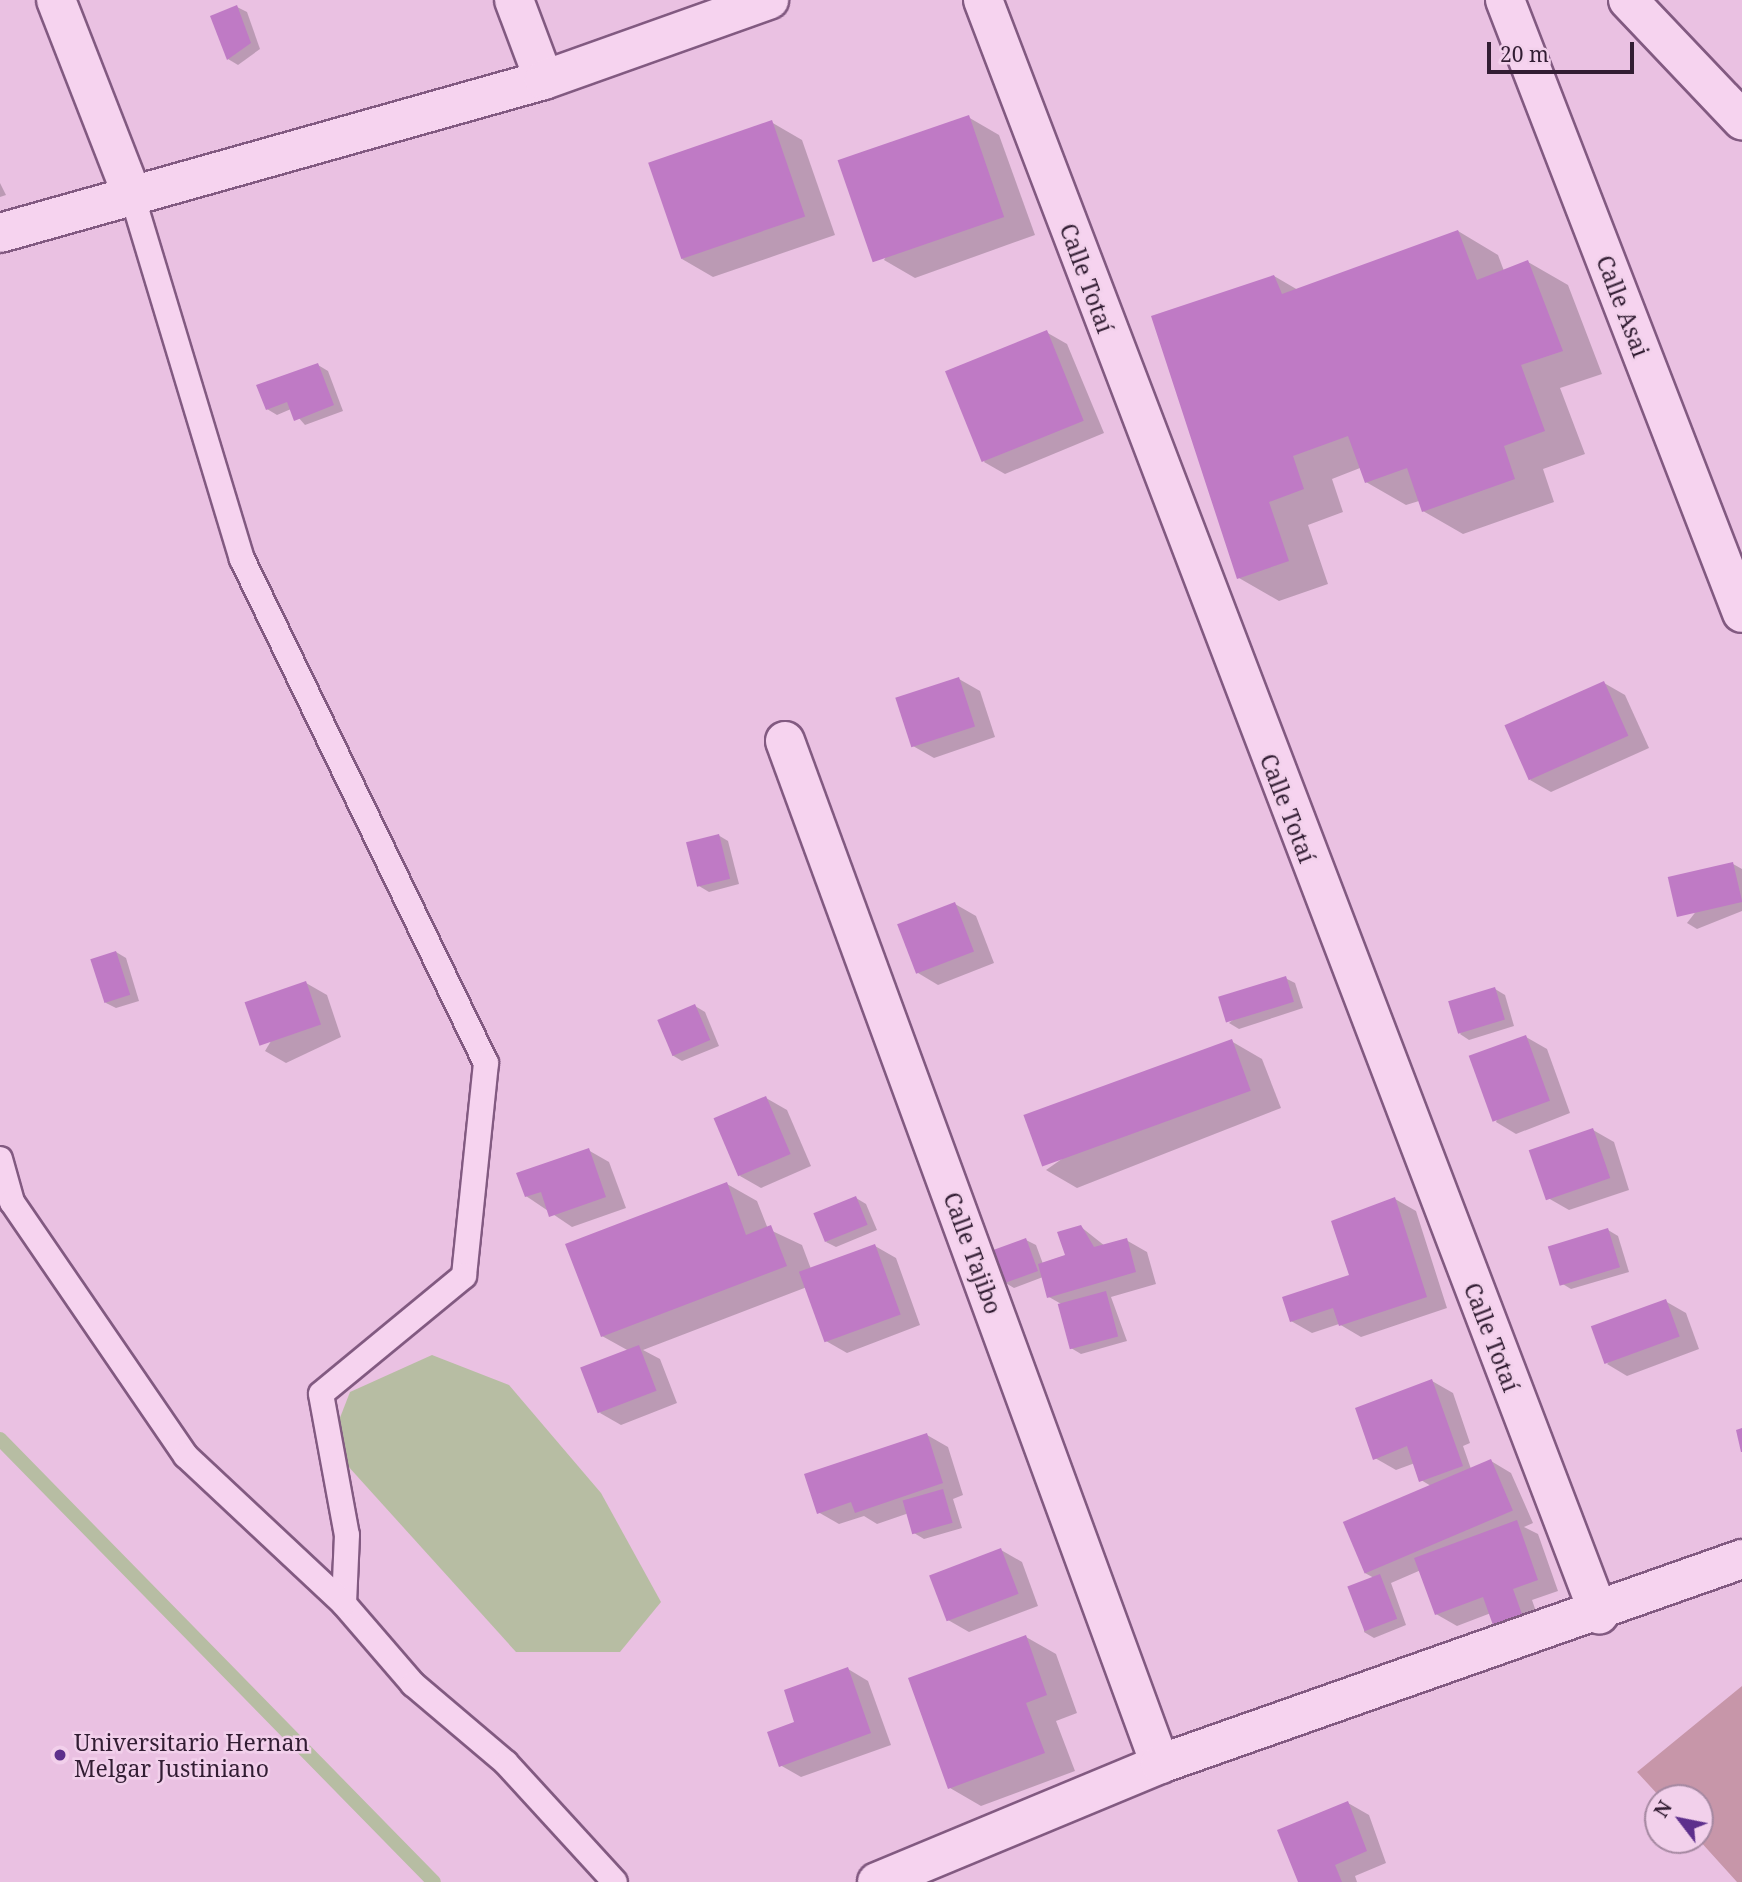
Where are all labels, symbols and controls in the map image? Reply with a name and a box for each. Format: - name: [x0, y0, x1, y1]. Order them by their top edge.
- scale bar: [1490, 28, 1637, 72]
- text: 20 m: [1500, 40, 1549, 68]
- street label: Calle Totaí: [1054, 220, 1120, 336]
- street label: Calle Asai: [1591, 251, 1655, 361]
- street label: Calle Totaí: [1255, 750, 1321, 866]
- street label: Calle Tajibo: [938, 1188, 1008, 1318]
- street label: Calle Totaí: [1459, 1279, 1525, 1395]
- place label: Universitario Hernan Melgar Justiniano: [74, 1728, 309, 1782]
- marker: Universitario Hernan Melgar Justiniano: [52, 1747, 68, 1763]
- north arrow: [1644, 1784, 1714, 1854]
- text: N: [1648, 1796, 1678, 1822]

